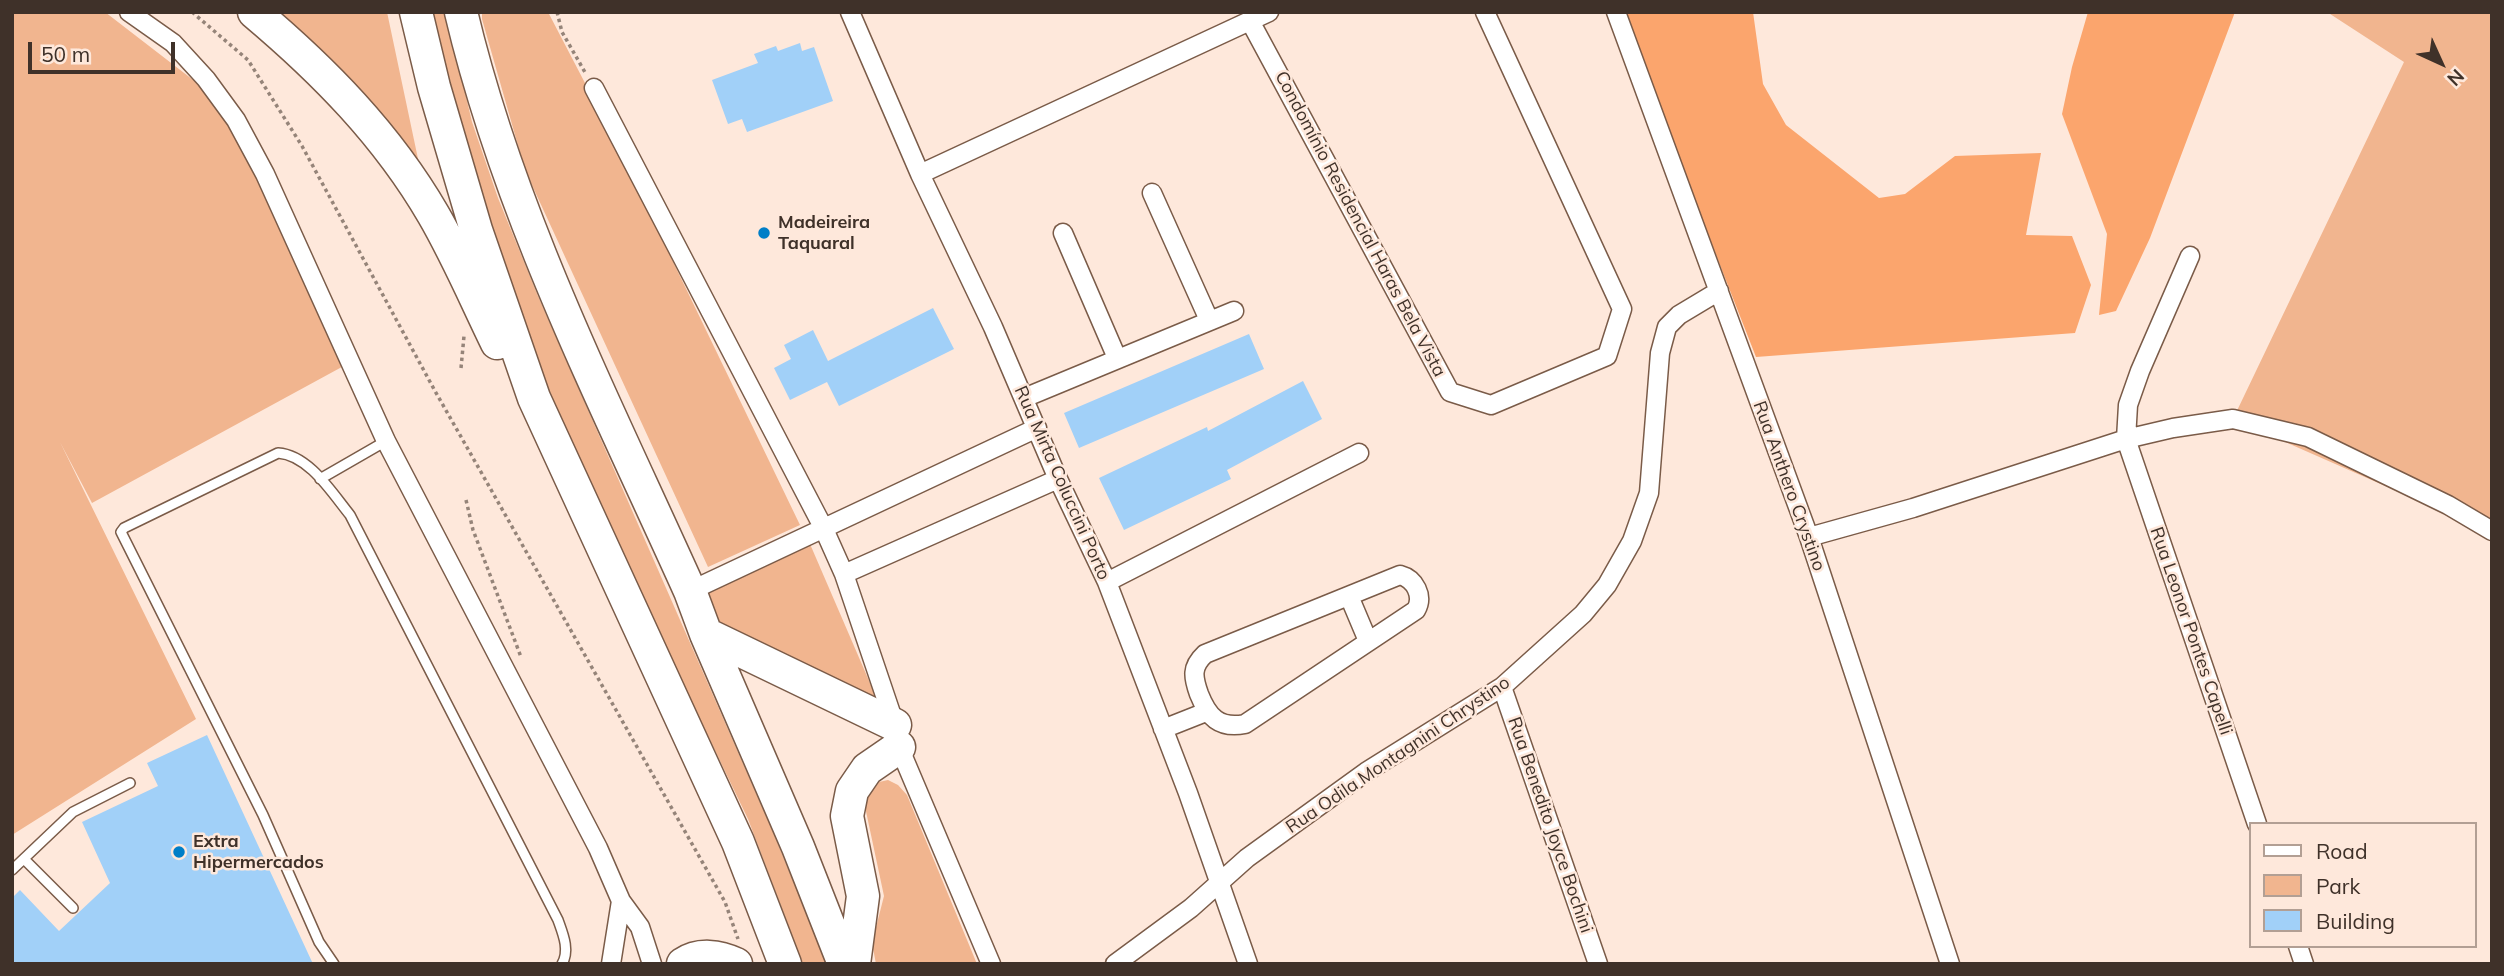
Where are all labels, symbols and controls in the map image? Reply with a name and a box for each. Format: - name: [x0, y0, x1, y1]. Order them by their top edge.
- scale bar: [32, 28, 178, 72]
- north arrow: [2406, 28, 2476, 98]
- text: 50 m: [41, 41, 90, 67]
- text: N: [2442, 64, 2469, 91]
- street label: Condomínio Residencial Haras Bela Vista: [1270, 68, 1450, 380]
- place label: Madeireira Taquaral: [778, 212, 870, 255]
- marker: Madeireira Taquaral: [756, 225, 772, 241]
- street label: Rua Mirta Coluccini Porto: [1009, 383, 1115, 583]
- street label: Rua Anthero Crystino: [1748, 398, 1830, 574]
- street label: Rua Leonor Pontes Capelli: [2145, 524, 2237, 738]
- street label: Rua Odila Montagnini Chrystino: [1282, 672, 1514, 838]
- street label: Rua Benedito Joyce Bochini: [1503, 714, 1597, 936]
- legend: [2248, 822, 2476, 948]
- place label: Extra Hipermercados: [193, 831, 324, 874]
- text: Road: [2316, 838, 2367, 864]
- marker: Extra Hipermercados: [171, 844, 187, 860]
- text: Park: [2316, 873, 2360, 899]
- text: Building: [2316, 908, 2395, 934]

